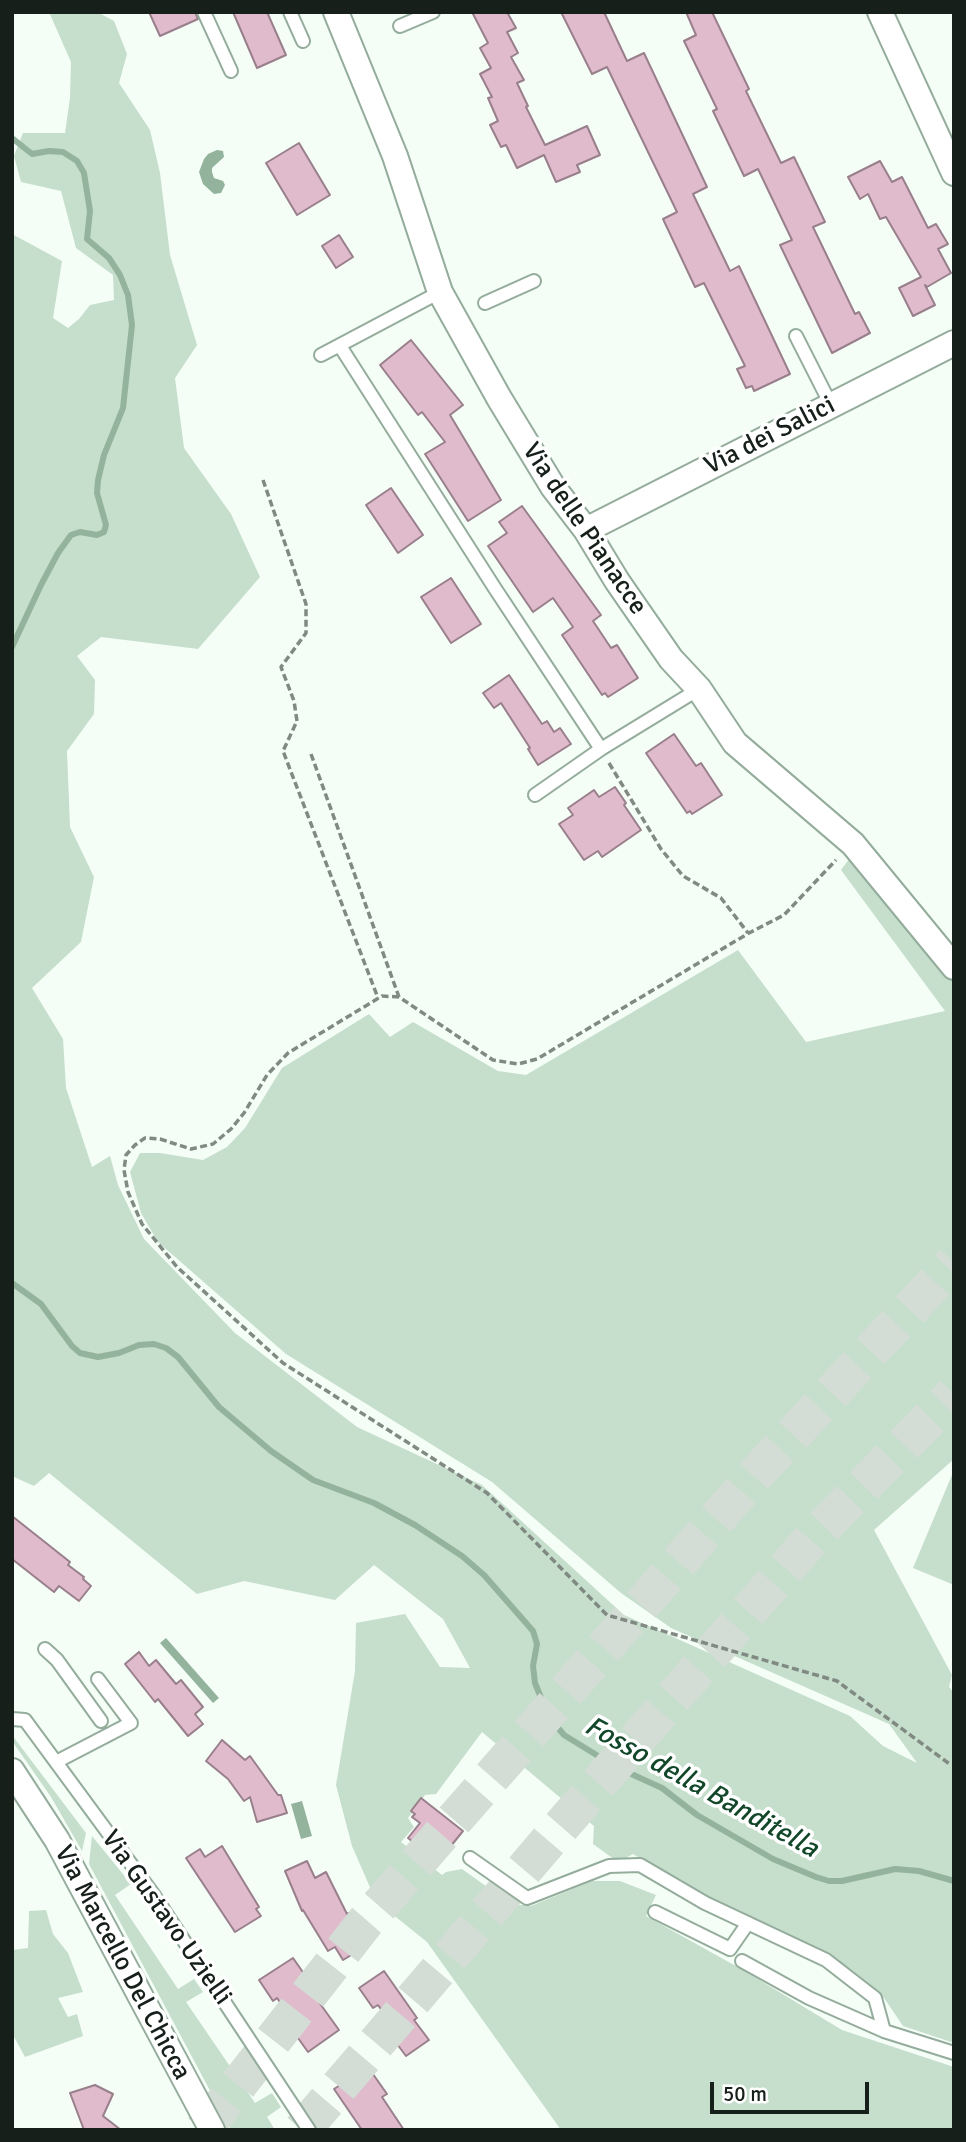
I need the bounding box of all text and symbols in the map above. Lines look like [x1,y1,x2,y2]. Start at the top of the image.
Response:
street label: Via dei Salici [700,390,840,482]
street label: Via delle Pianacce [515,437,653,621]
water label: Fosso della Banditella [578,1710,824,1866]
street label: Via Gustavo Uzielli [94,1825,238,2011]
street label: Via Marcello Del Chicca [47,1841,197,2085]
scale bar [714,2068,873,2112]
text: 50 m [723,2081,767,2107]

